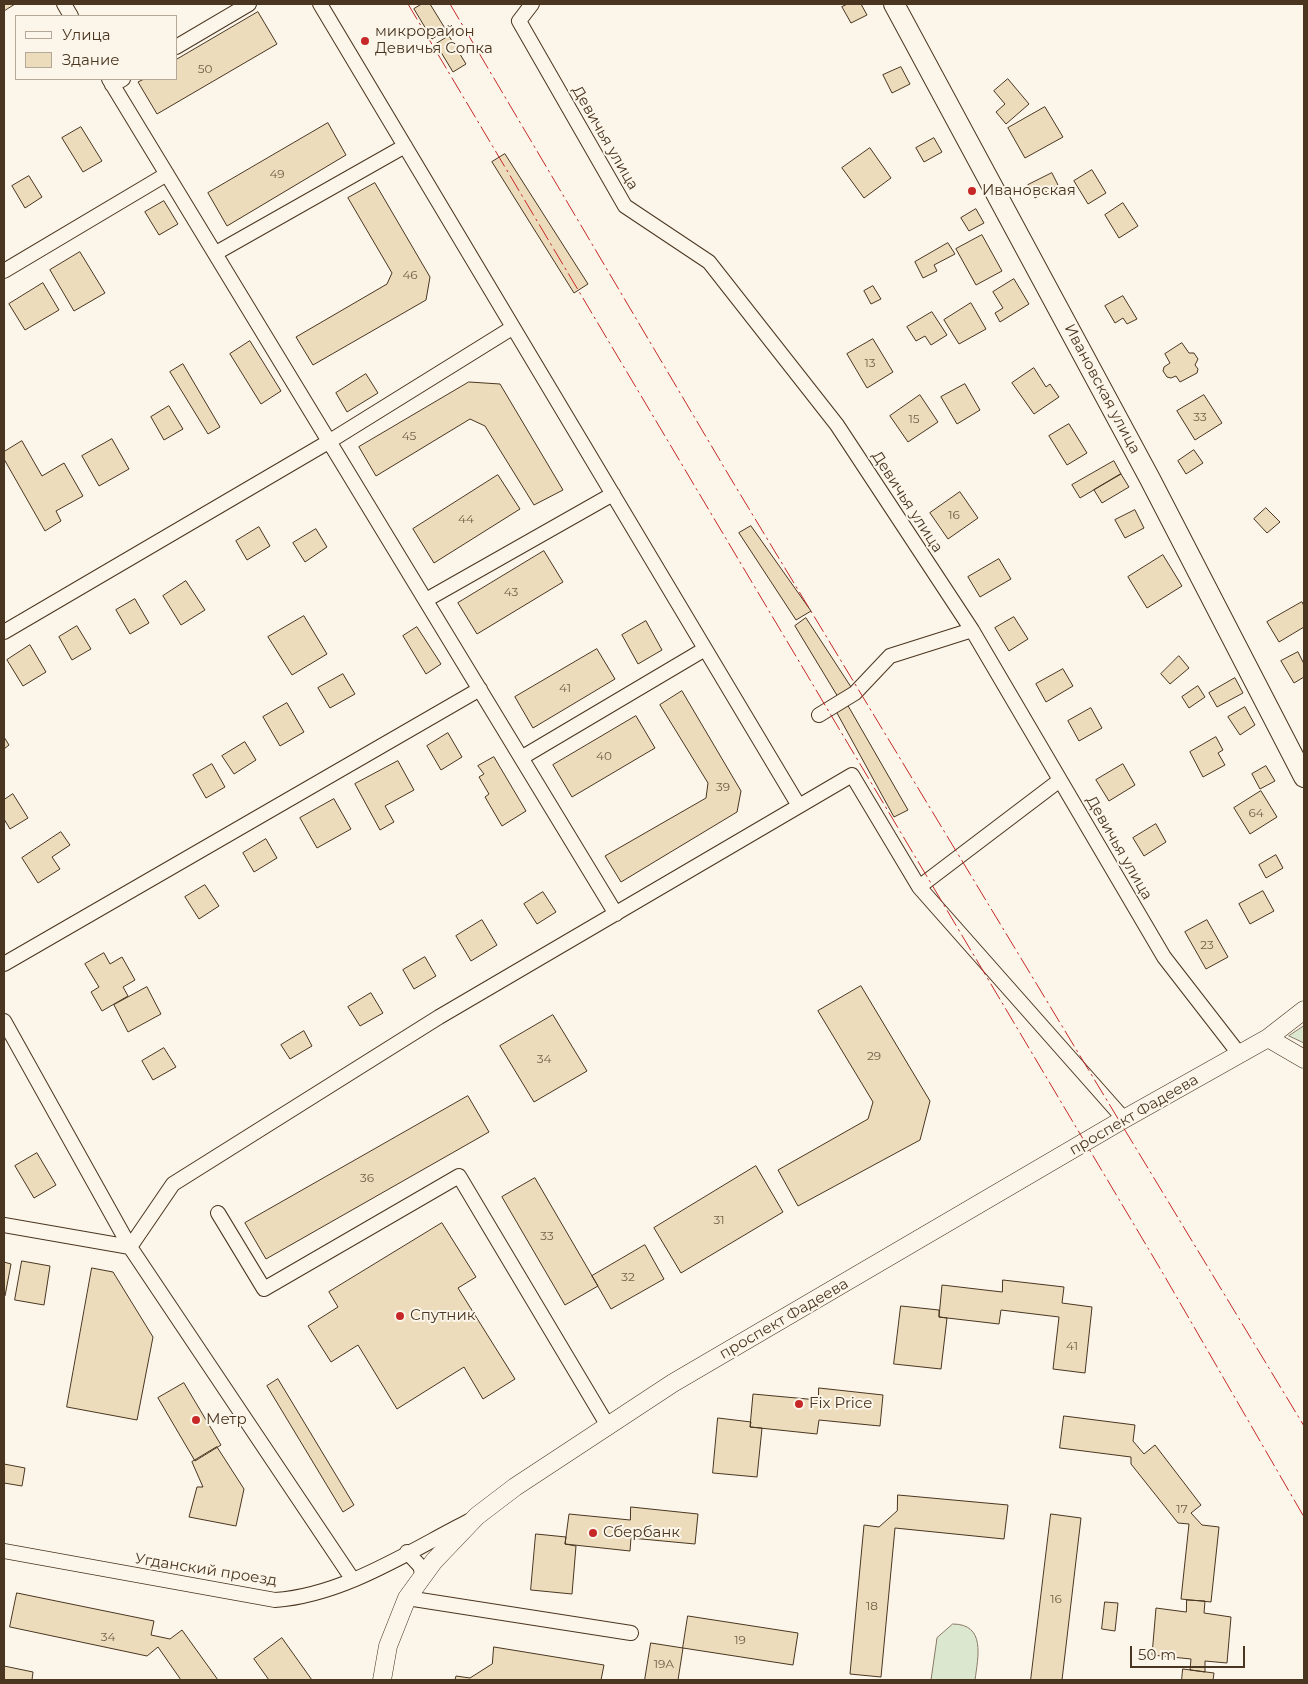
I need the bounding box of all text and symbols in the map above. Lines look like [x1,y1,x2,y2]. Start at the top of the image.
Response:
legend [15,15,178,80]
place label: микрорайон Девичья Сопка [375,23,493,58]
text: Улица [62,25,110,44]
marker: микрорайон Девичья Сопка [359,35,371,47]
text: Здание [62,50,120,69]
house number: 50 [198,62,212,76]
street label: Девичья улица [568,83,642,193]
house number: 49 [269,167,285,181]
place label: Ивановская [982,182,1076,200]
marker: Ивановская [966,185,978,197]
house number: 46 [402,268,418,282]
street label: Ивановская улица [1060,321,1144,457]
house number: 13 [864,356,876,370]
house number: 33 [1193,410,1207,424]
house number: 15 [908,412,920,426]
house number: 45 [402,429,416,443]
street label: Девичья улица [868,448,946,556]
house number: 16 [948,508,960,522]
house number: 44 [458,512,474,526]
house number: 43 [504,585,518,599]
house number: 41 [559,681,571,695]
house number: 40 [596,749,612,763]
house number: 39 [716,780,730,794]
street label: Девичья улица [1082,793,1156,903]
house number: 64 [1248,806,1264,820]
house number: 23 [1200,938,1214,952]
house number: 29 [867,1049,881,1063]
house number: 34 [537,1052,551,1066]
street label: проспект Фадеева [1066,1071,1202,1159]
house number: 36 [360,1171,374,1185]
house number: 31 [713,1213,725,1227]
house number: 33 [540,1229,554,1243]
house number: 32 [621,1270,635,1284]
street label: проспект Фадеева [716,1275,852,1363]
place label: Спутник [410,1307,475,1325]
marker: Спутник [394,1310,406,1322]
house number: 41 [1066,1339,1078,1353]
place label: Fix Price [809,1395,872,1413]
marker: Fix Price [793,1398,805,1410]
place label: Метр [206,1411,247,1429]
marker: Метр [190,1414,202,1426]
house number: 17 [1176,1502,1188,1516]
place label: Сбербанк [603,1524,680,1542]
marker: Сбербанк [587,1527,599,1539]
street label: Угданский проезд [134,1550,278,1590]
house number: 16 [1050,1592,1062,1606]
house number: 18 [866,1599,878,1613]
house number: 34 [101,1630,115,1644]
house number: 19 [734,1633,746,1647]
scale bar [1133,1636,1248,1668]
text: 50 m [1138,1645,1176,1664]
house number: 19А [654,1657,674,1671]

